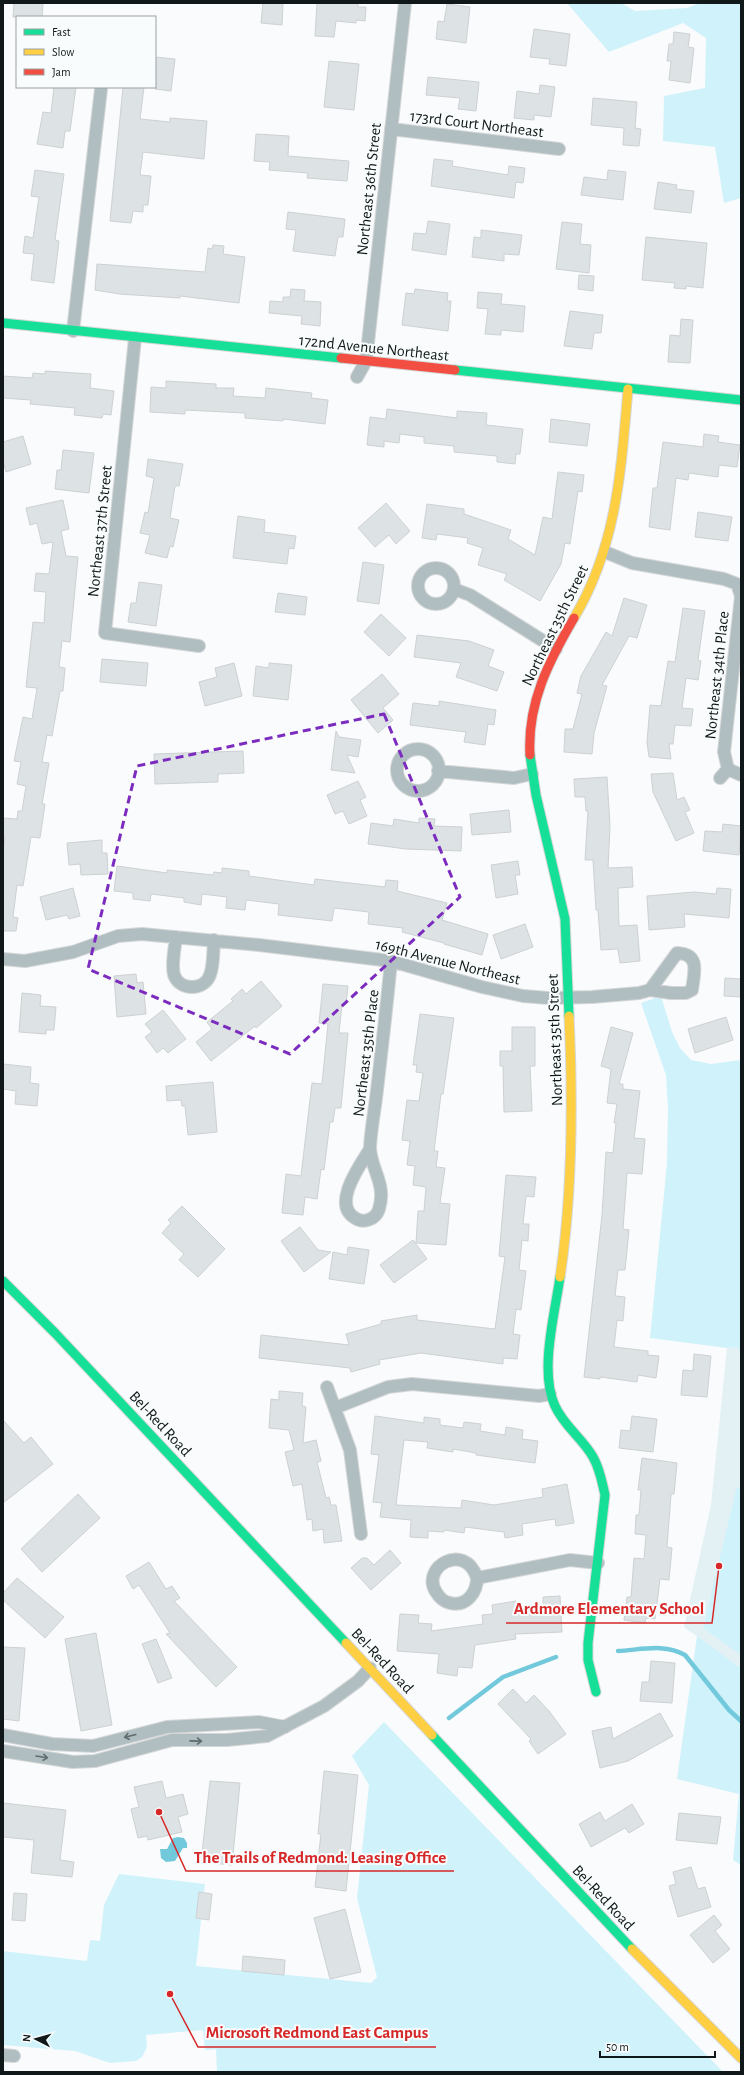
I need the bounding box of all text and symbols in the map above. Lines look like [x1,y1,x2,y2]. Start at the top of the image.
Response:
legend [16,16,156,88]
text: Fast [52,26,71,38]
text: Slow [52,46,74,58]
text: Jam [52,66,71,78]
street label: 173rd Court Northeast [409,108,545,140]
street label: Northeast 36th Street [354,122,384,256]
street label: 172nd Avenue Northeast [298,332,450,364]
street label: Northeast 37th Street [85,464,115,598]
street label: Northeast 35th Street [519,562,591,688]
street label: Northeast 34th Place [702,610,732,740]
street label: 169th Avenue Northeast [374,936,522,988]
street label: Northeast 35th Street [545,974,565,1106]
street label: Northeast 35th Place [350,989,382,1118]
street label: Bel-Red Road [126,1388,194,1459]
callout: Ardmore Elementary School [506,1594,712,1623]
text: Ardmore Elementary School [514,1600,704,1618]
street label: Bel-Red Road [348,1625,416,1696]
one-way arrow [124,1733,137,1741]
one-way arrow [190,1737,203,1745]
one-way arrow [35,1753,48,1761]
callout: The Trails of Redmond: Leasing Office [186,1842,454,1871]
text: The Trails of Redmond: Leasing Office [194,1849,446,1866]
street label: Bel-Red Road [569,1862,637,1933]
callout: Microsoft Redmond East Campus [198,2018,436,2047]
north arrow [16,2019,56,2059]
text: Microsoft Redmond East Campus [206,2024,429,2041]
scale bar [600,2033,715,2059]
text: N [21,2034,32,2042]
text: 50 m [606,2041,629,2053]

